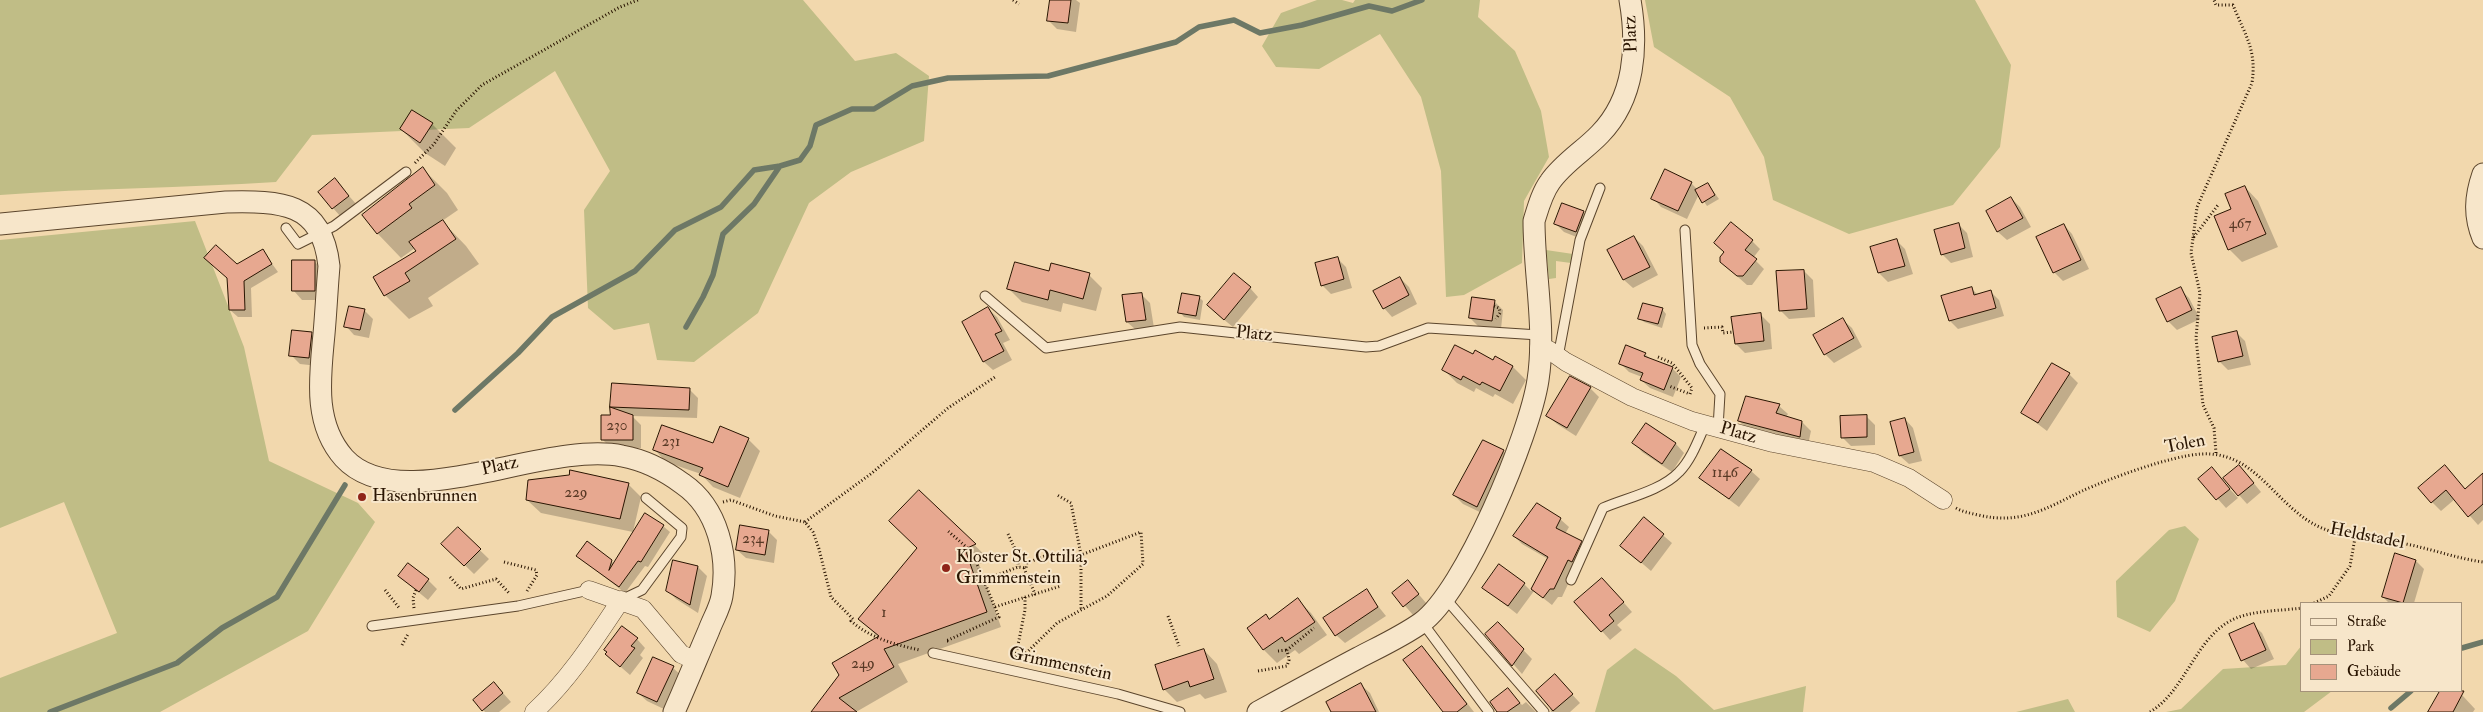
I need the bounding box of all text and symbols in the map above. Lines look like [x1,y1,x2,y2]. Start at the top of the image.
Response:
street label: Platz [1621,15,1643,53]
house number: 467 [2229,216,2251,234]
street label: Platz [1234,322,1274,348]
house number: 230 [606,418,628,436]
street label: Platz [1717,419,1759,449]
street label: Tolen [2163,430,2207,460]
house number: 231 [662,434,680,452]
street label: Platz [480,453,520,481]
house number: 1146 [1712,465,1738,483]
house number: 229 [565,485,587,503]
place label: Hasenbrunnen [372,486,477,508]
marker: Hasenbrunnen [356,491,368,503]
street label: Heldstadel [2328,519,2406,555]
house number: 234 [742,531,764,549]
place label: Kloster St. Ottilia, Grimmenstein [956,547,1087,590]
marker: Kloster St. Ottilia, Grimmenstein [940,562,952,574]
legend [2300,602,2463,692]
house number: 1 [881,605,887,623]
text: Straße [2347,612,2386,631]
text: Park [2347,637,2374,656]
street label: Grimmenstein [1006,644,1114,686]
house number: 249 [851,656,875,674]
text: Gebäude [2347,662,2401,681]

